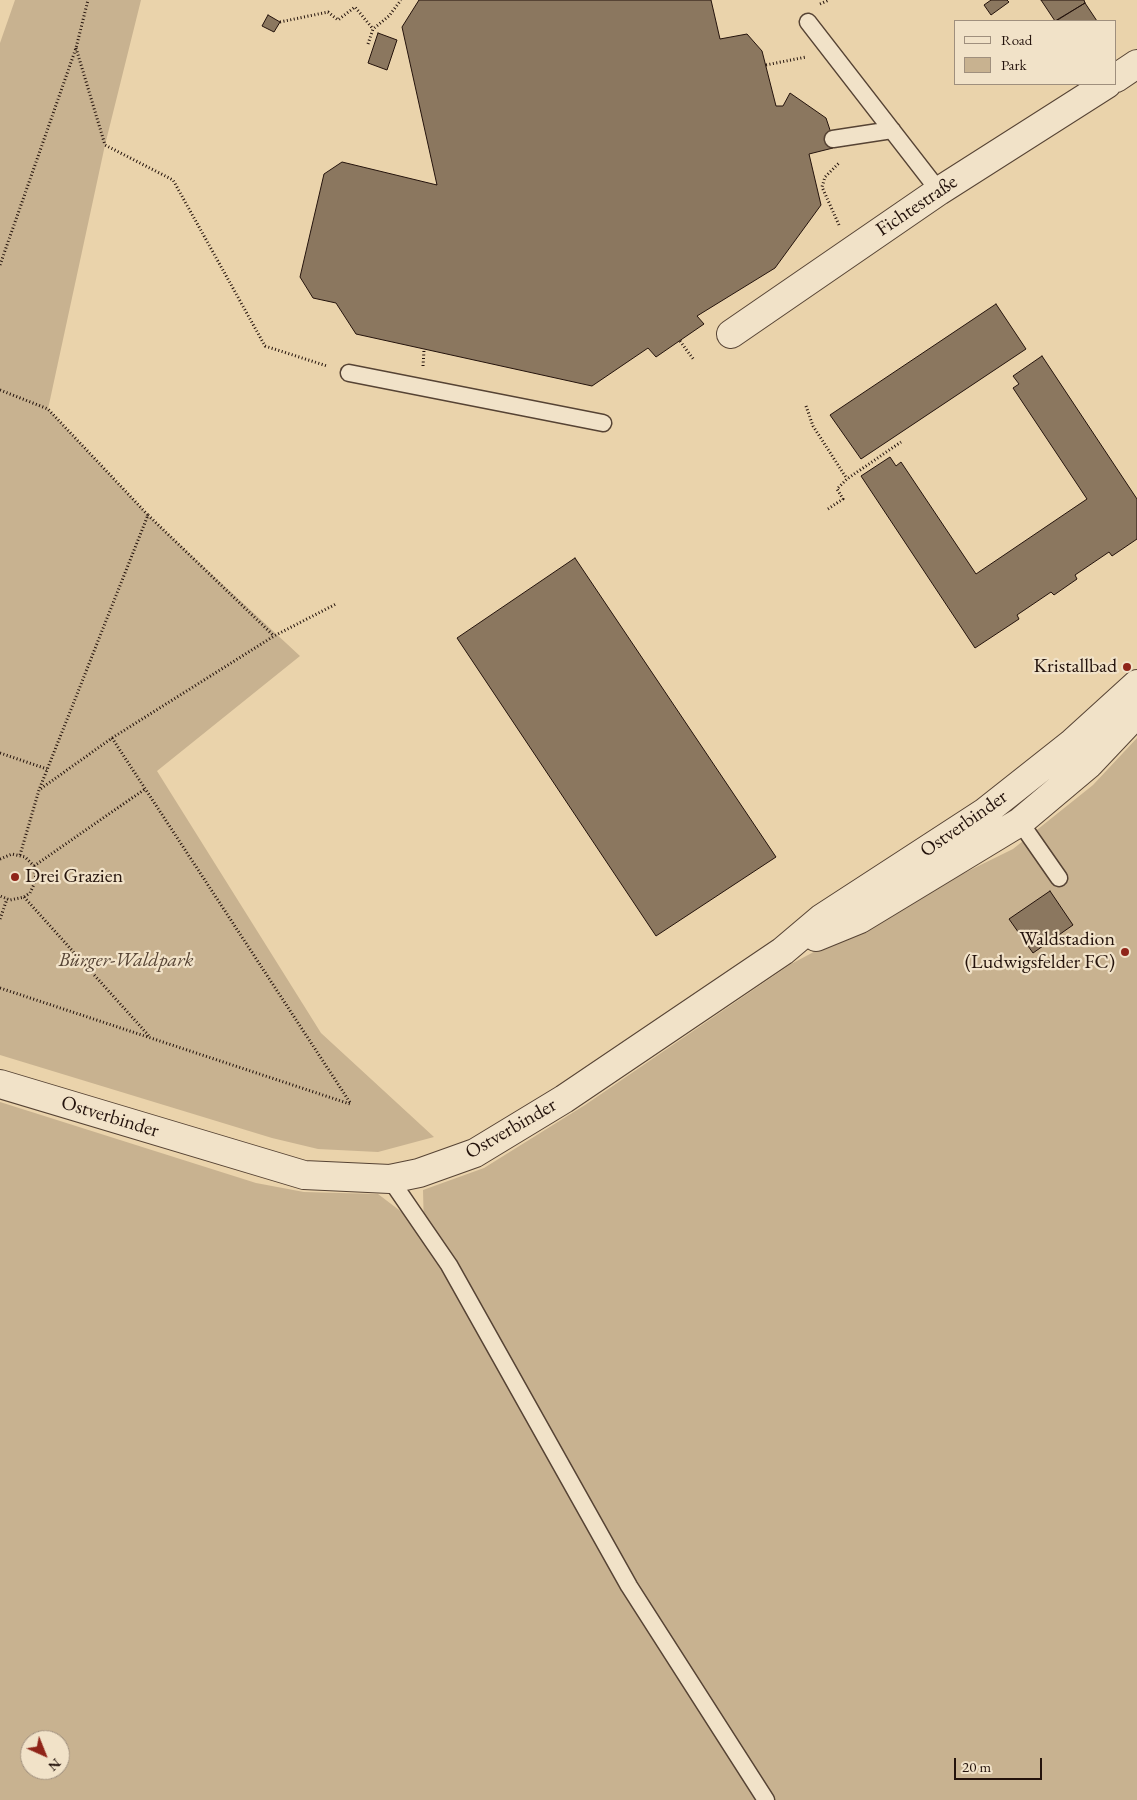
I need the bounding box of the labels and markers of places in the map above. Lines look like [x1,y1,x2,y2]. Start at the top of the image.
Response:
place label: Kristallbad [1033,655,1117,679]
marker: Kristallbad [1121,661,1133,673]
place label: Drei Grazien [25,865,123,889]
marker: Drei Grazien [9,871,21,883]
place label: Waldstadion (Ludwigsfelder FC) [965,928,1115,975]
marker: Waldstadion (Ludwigsfelder FC) [1119,946,1131,958]

